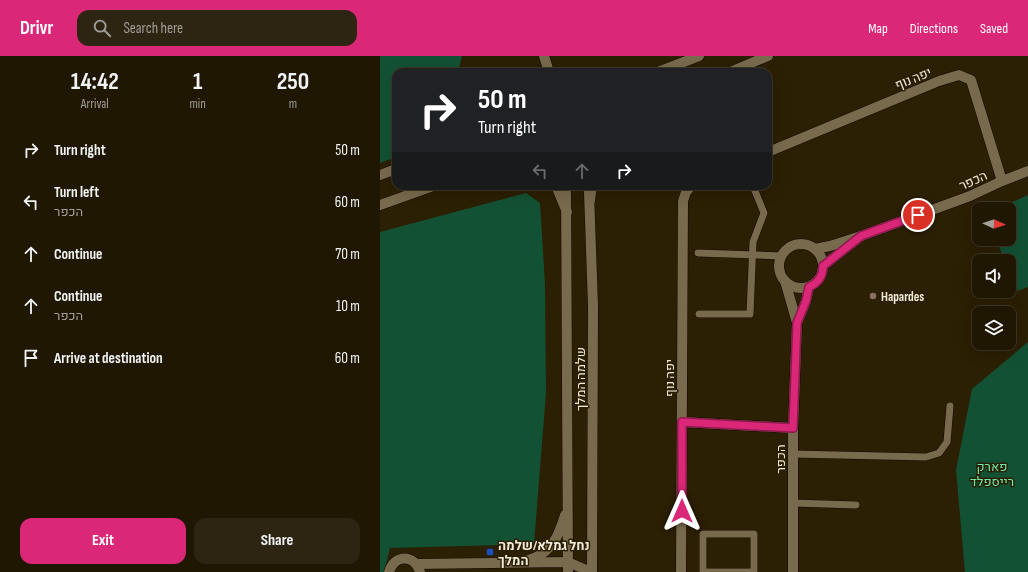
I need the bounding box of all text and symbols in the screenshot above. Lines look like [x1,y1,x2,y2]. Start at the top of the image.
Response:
search box [77,10,357,46]
text: Drivr [20,17,53,40]
icon: search [91,17,113,39]
text: Search here [123,19,183,38]
text: Map [868,20,888,37]
text: Directions [910,20,958,37]
text: Saved [980,20,1008,37]
street label: יפה נוף [893,64,934,93]
text: 14:42 [71,67,119,96]
text: 1 [193,67,202,96]
text: 250 [277,67,309,96]
text: 50 m [478,83,527,116]
icon: right [412,84,464,136]
text: Arrival [81,96,109,112]
text: min [190,96,206,112]
text: m [289,96,297,112]
text: Turn right [478,117,536,138]
icon: right [20,139,42,161]
text: Turn right [54,141,106,160]
text: 50 m [335,141,360,160]
icon: left [529,160,551,182]
icon: ahead [571,160,593,182]
icon: right [613,160,635,182]
street label: הכפר [957,168,990,194]
text: Turn left [54,183,99,202]
icon: left [20,191,42,213]
text: 60 m [335,193,360,212]
pin [901,198,935,232]
north arrow [972,202,1016,246]
map controls [972,202,1016,350]
text: הכפר [54,204,83,220]
icon: arrive [907,204,929,226]
icon: ahead [20,243,42,265]
text: Continue [54,245,103,264]
text: 70 m [335,245,360,264]
button: sound [972,254,1016,298]
text: Continue [54,287,103,306]
place label: Hapardes [881,289,924,305]
marker: Hapardes [868,291,878,301]
icon: ahead [20,295,42,317]
text: 10 m [336,297,360,316]
button: layers [972,306,1016,350]
text: הכפר [54,308,83,324]
icon: arrive [20,347,42,369]
street label: שלמה המלך [573,347,589,411]
text: Arrive at destination [54,349,163,368]
text: 60 m [335,349,360,368]
street label: יפה נוף [662,359,678,397]
street label: הכפר [773,444,789,474]
park label: פארק רייספלד [970,459,1014,490]
position arrow [661,490,703,532]
button: Exit [20,518,186,564]
button: Share [194,518,360,564]
place label: נחל גמלא/שלמה המלך [498,538,590,569]
marker: נחל גמלא/שלמה המלך [485,547,495,557]

